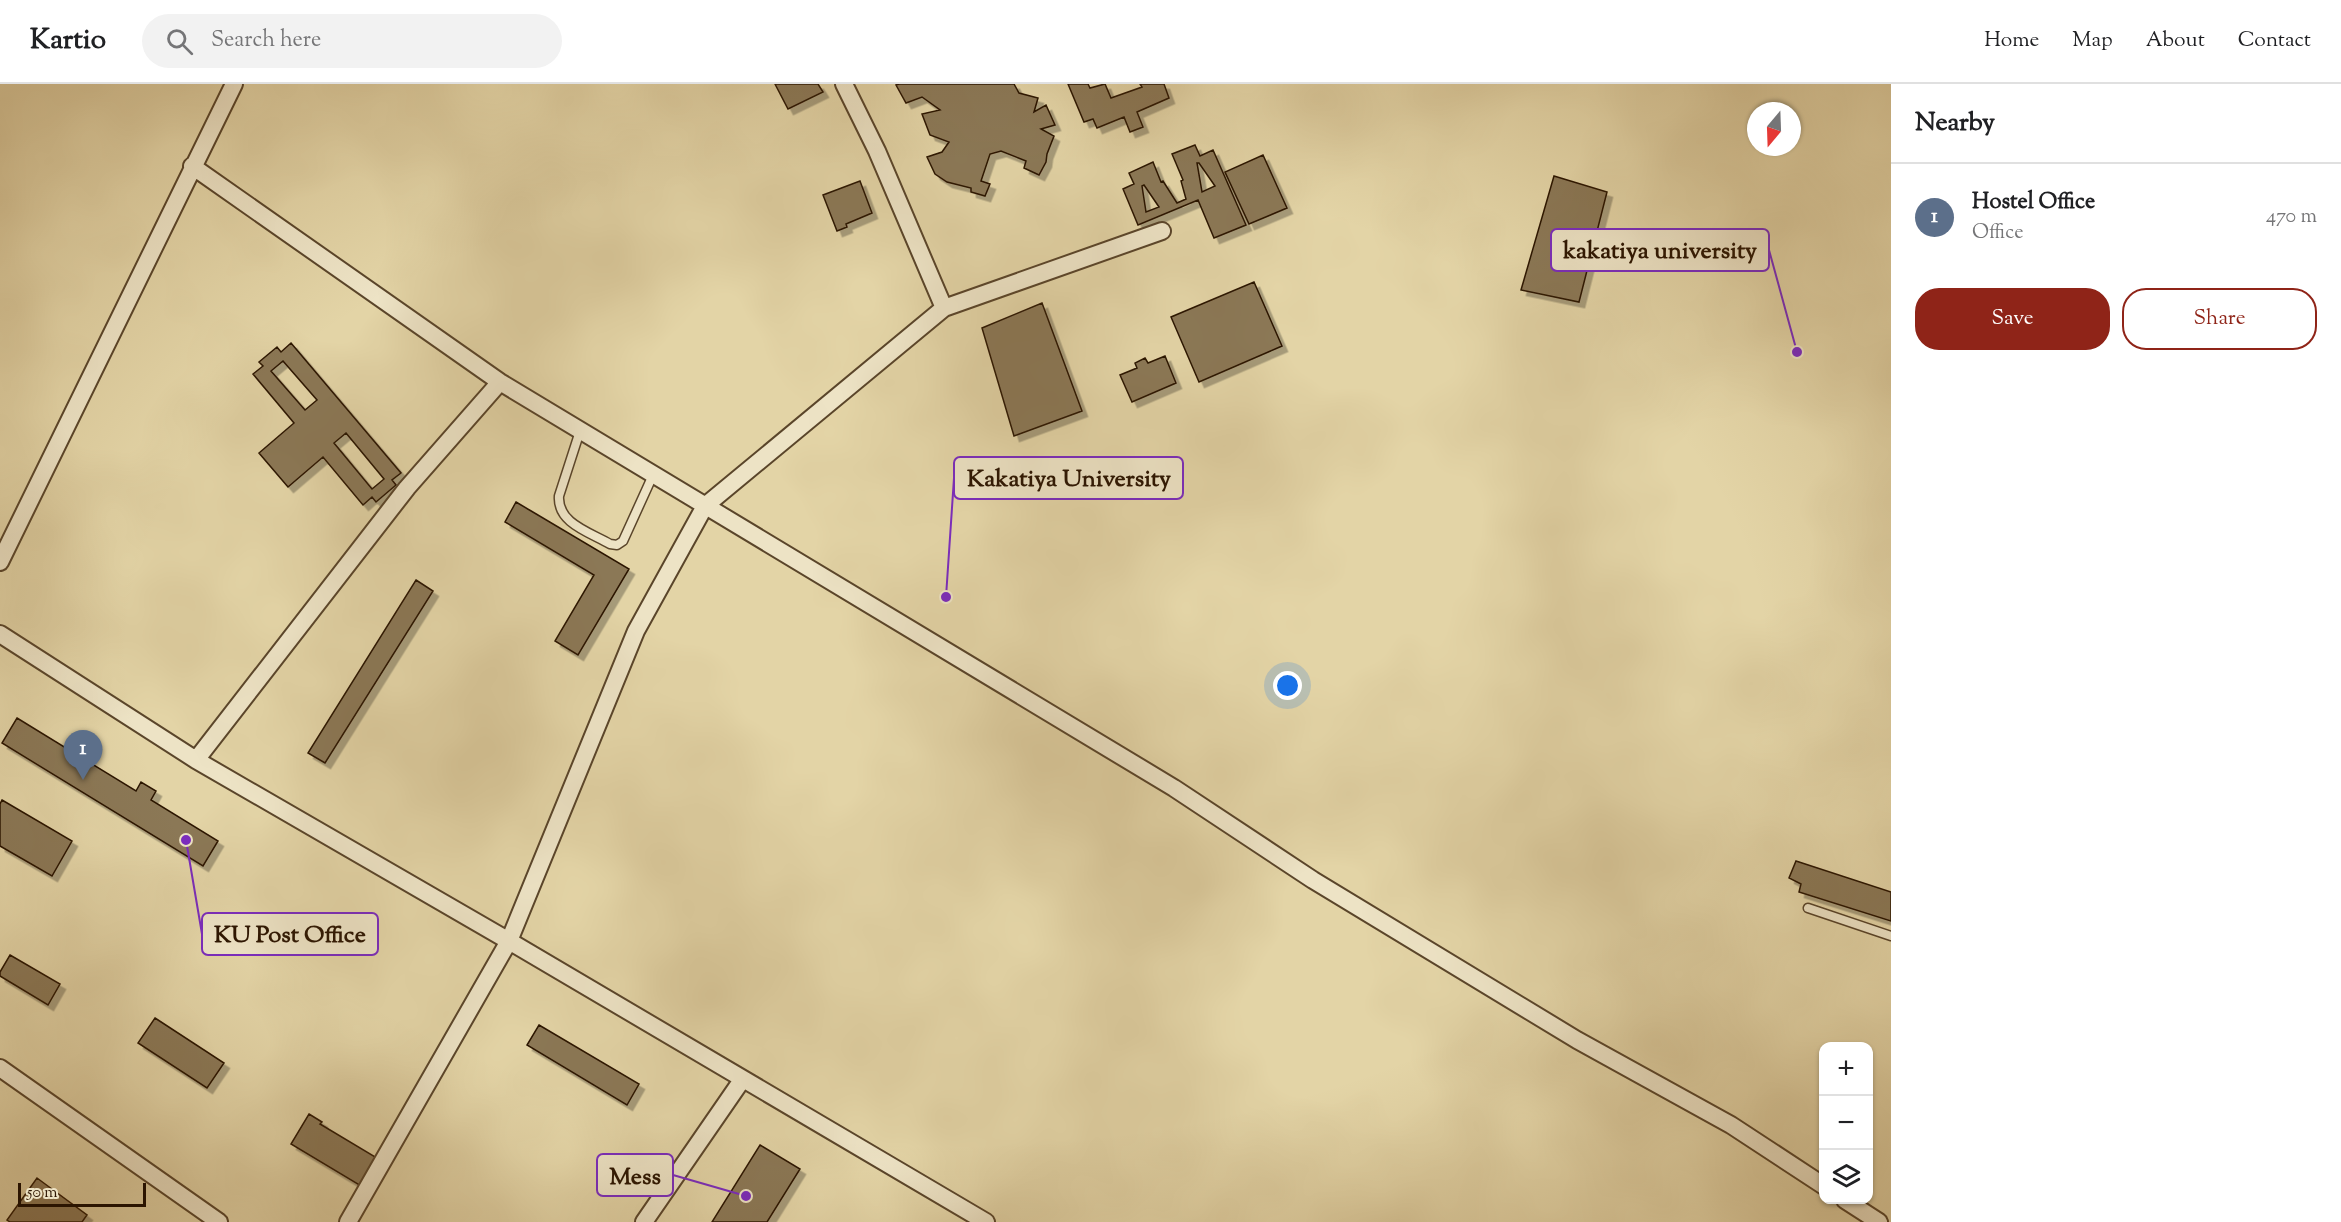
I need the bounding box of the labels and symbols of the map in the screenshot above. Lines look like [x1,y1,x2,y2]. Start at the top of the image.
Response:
north arrow [1747,102,1801,156]
callout: kakatiya university [1551,229,1769,271]
text: kakatiya university [1562,235,1757,269]
callout: Kakatiya University [954,457,1183,499]
text: Kakatiya University [967,463,1171,497]
your location [1273,671,1302,700]
pin: 1 [64,730,103,780]
callout: KU Post Office [202,913,378,955]
text: KU Post Office [214,919,366,953]
callout: Mess [597,1154,673,1196]
text: Mess [609,1161,661,1195]
scale bar [18,1180,146,1208]

